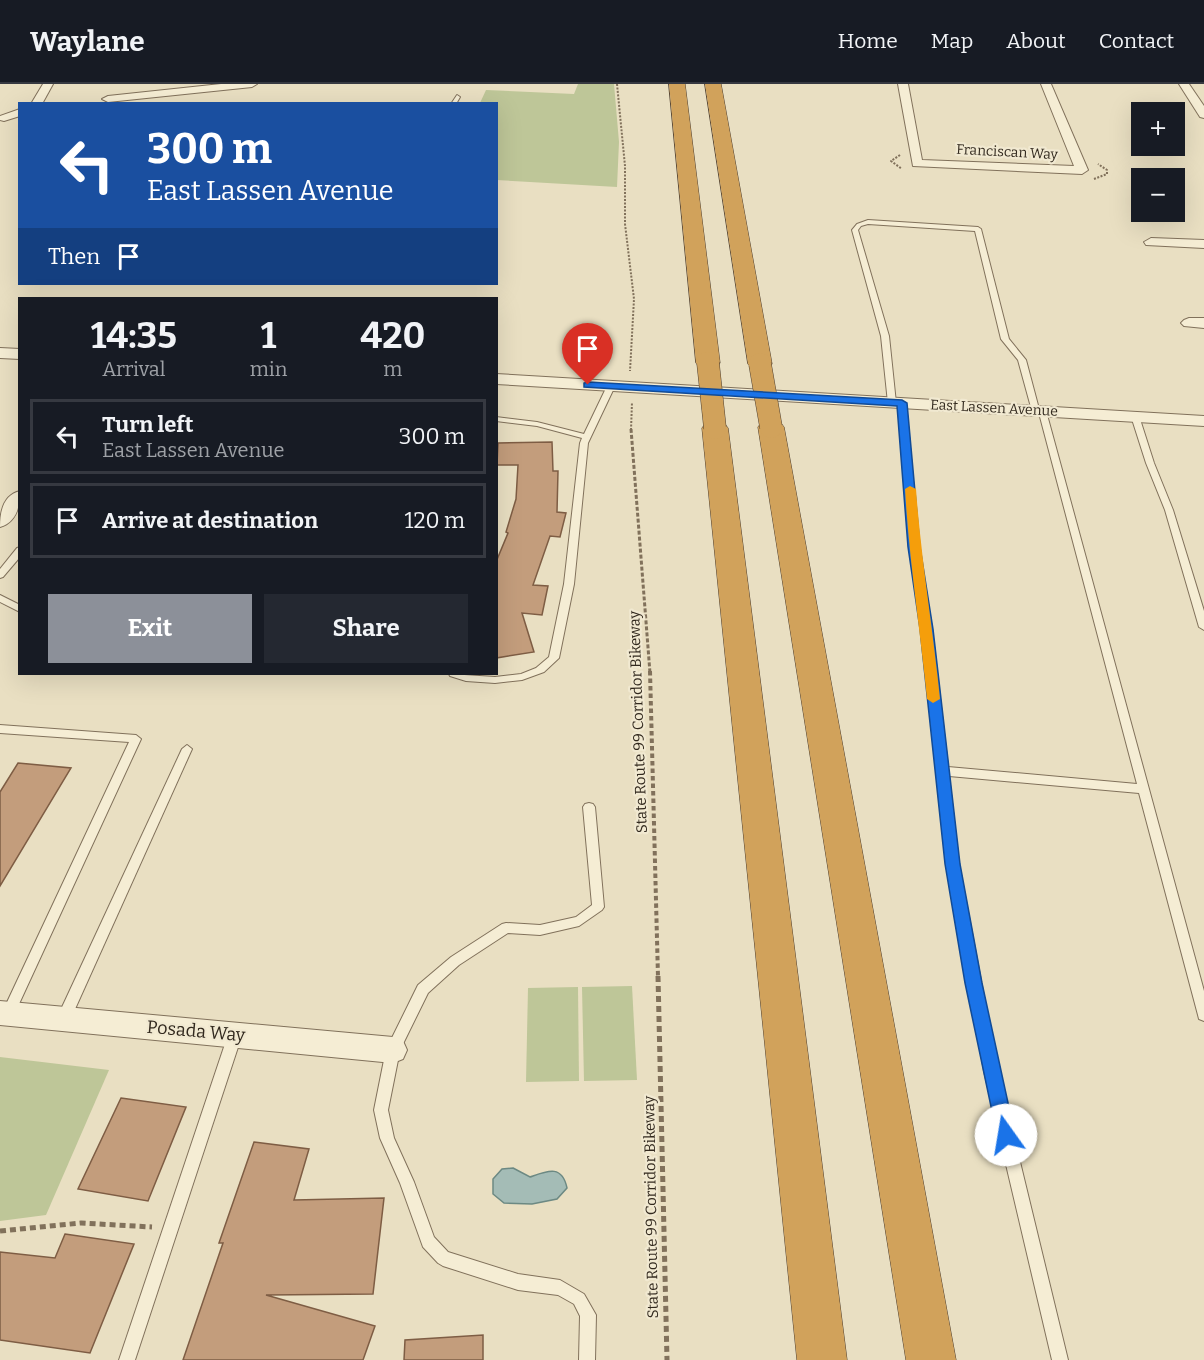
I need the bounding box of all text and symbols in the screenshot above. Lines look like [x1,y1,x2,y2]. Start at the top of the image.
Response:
text: Waylane [30,25,145,58]
text: Home [838,28,898,54]
text: Map [931,28,973,54]
text: About [1006,28,1066,54]
text: Contact [1099,28,1174,54]
map controls [1131,102,1185,222]
button: + [1131,102,1185,156]
text: 300 m [147,124,272,174]
icon: left [48,126,126,204]
street label: Franciscan Way [956,141,1059,163]
button: − [1131,168,1185,222]
text: East Lassen Avenue [147,175,393,207]
icon: arrive [112,240,145,273]
text: Then [48,243,100,270]
text: 14:35 [91,314,177,358]
text: 1 [261,314,276,358]
text: 420 [360,314,425,358]
pin [562,323,613,385]
icon: arrive [571,332,604,365]
text: Arrival [102,357,166,381]
text: min [250,357,287,381]
text: m [383,357,402,381]
street label: East Lassen Avenue [930,396,1058,420]
text: Turn left [102,411,194,438]
icon: left [51,420,84,453]
text: 300 m [399,423,465,450]
text: East Lassen Avenue [102,438,285,462]
icon: arrive [51,504,84,537]
text: Arrive at destination [102,507,318,534]
text: 120 m [405,507,465,534]
button: Exit [48,594,252,663]
button: Share [264,594,468,663]
street label: State Route 99 Corridor Bikeway [625,610,651,834]
street label: Posada Way [146,1016,247,1046]
street label: State Route 99 Corridor Bikeway [640,1095,662,1318]
position arrow [974,1103,1038,1167]

